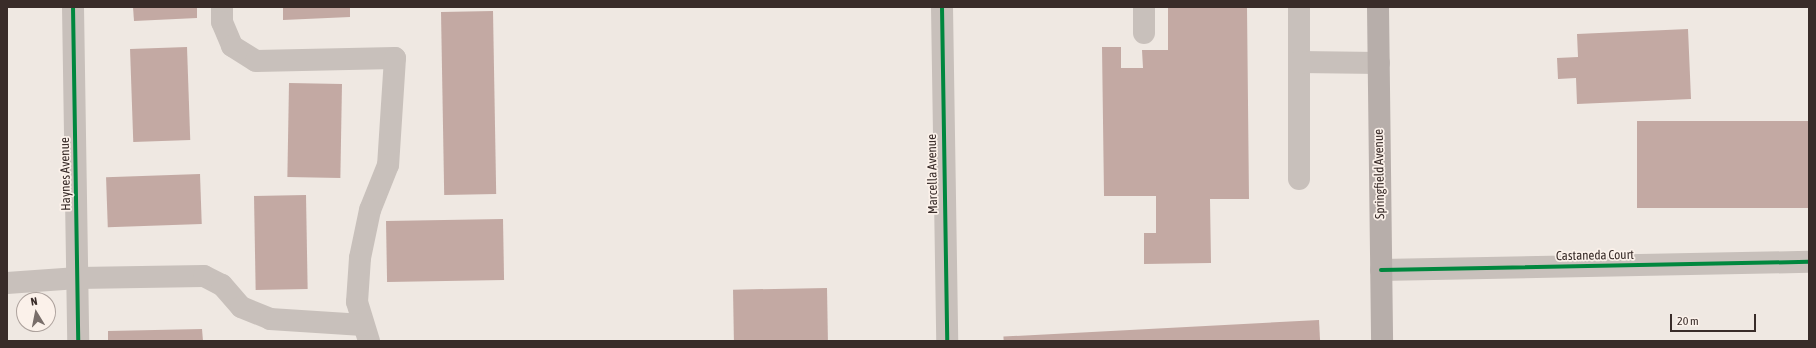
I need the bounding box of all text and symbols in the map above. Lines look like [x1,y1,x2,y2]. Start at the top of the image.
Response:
street label: Springfield Avenue [1371,129,1389,219]
street label: Marcella Avenue [925,134,941,214]
street label: Haynes Avenue [58,137,74,211]
street label: Castaneda Court [1556,248,1634,264]
north arrow [16,292,56,332]
text: N [30,295,38,308]
scale bar [1672,306,1758,332]
text: 20 m [1677,314,1699,328]

